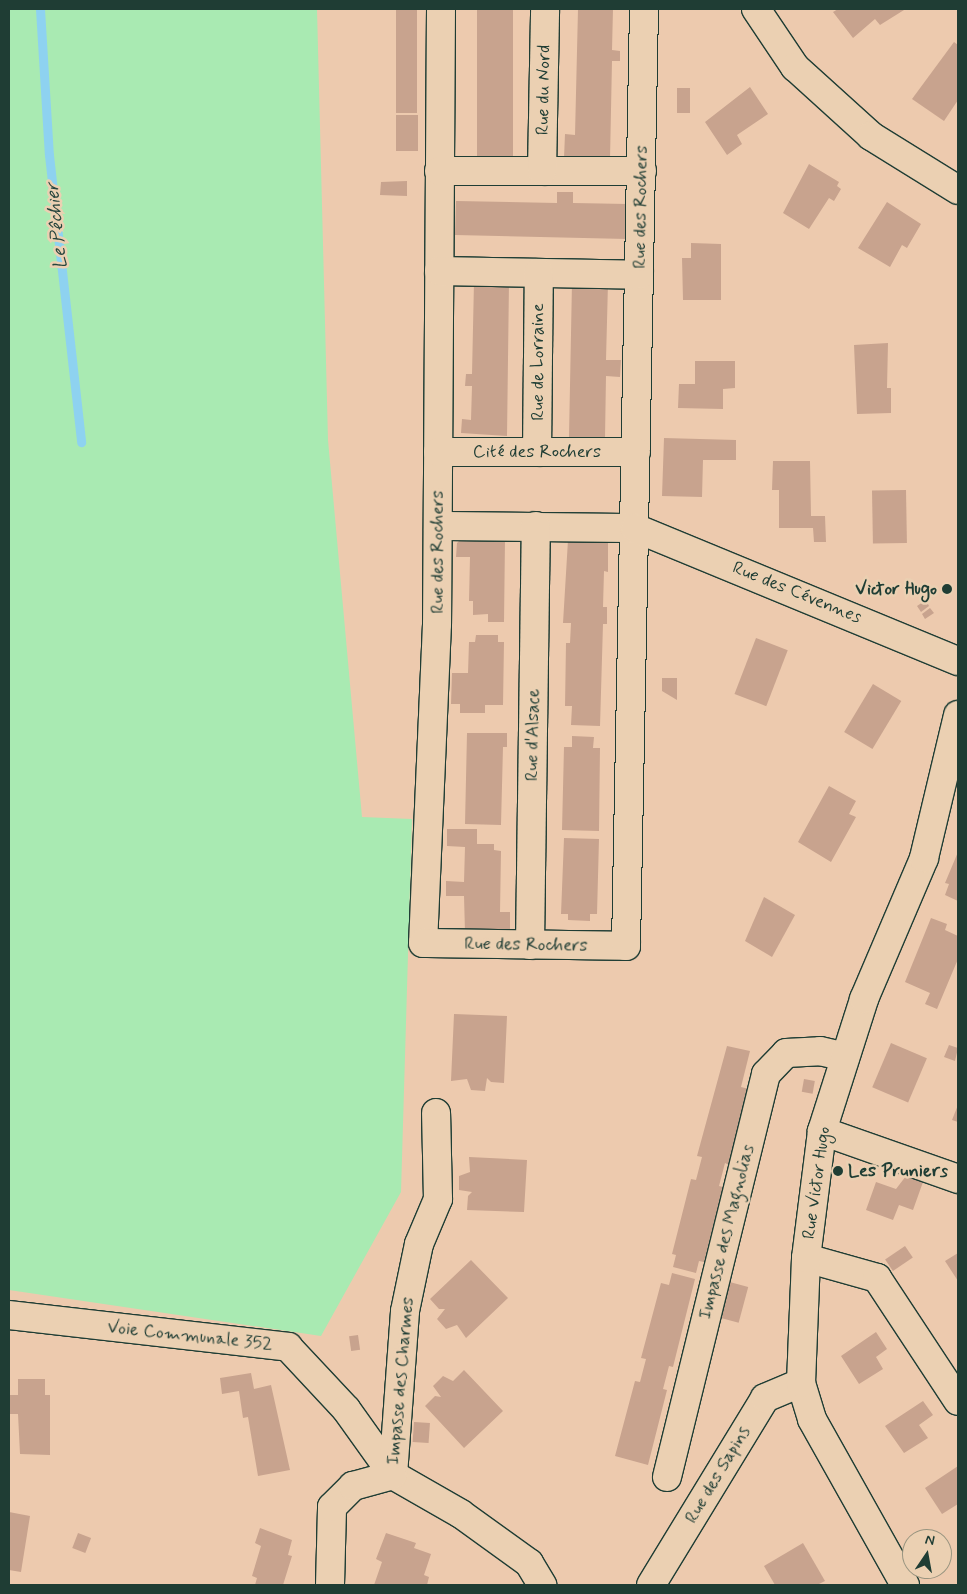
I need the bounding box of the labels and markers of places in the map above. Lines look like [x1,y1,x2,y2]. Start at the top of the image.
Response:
place label: Victor Hugo [852,578,937,600]
marker: Victor Hugo [941,583,953,595]
place label: Les Pruniers [848,1160,950,1182]
marker: Les Pruniers [832,1165,844,1177]

